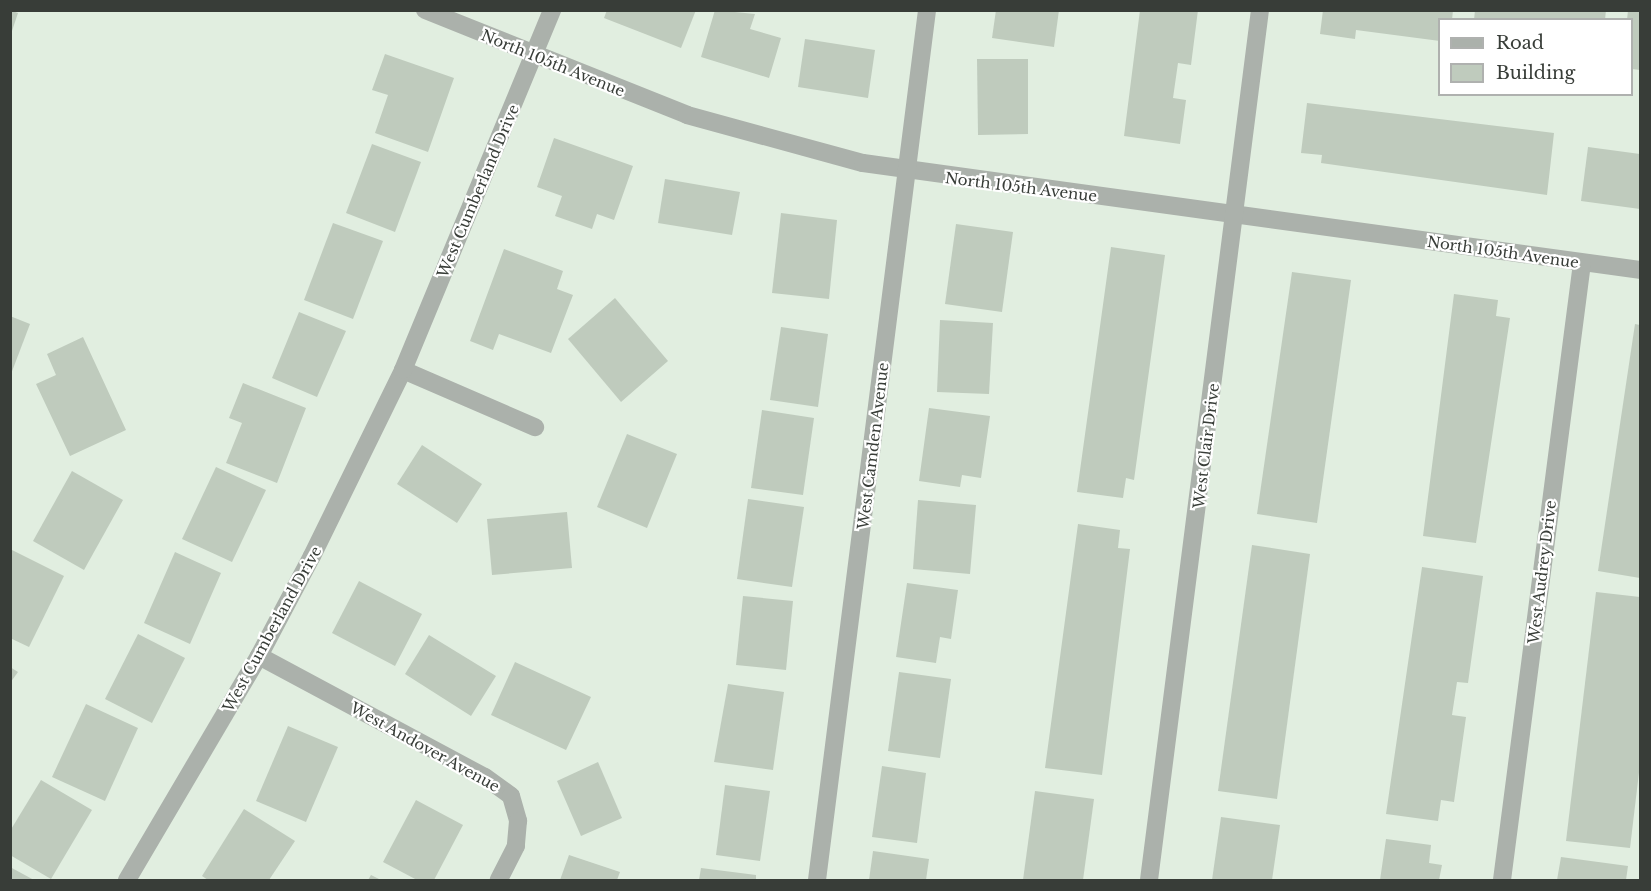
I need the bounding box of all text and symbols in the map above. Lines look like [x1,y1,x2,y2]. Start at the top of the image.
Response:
legend [1438,18,1633,96]
street label: North 105th Avenue [478,26,628,100]
text: Road [1496,32,1544,54]
text: Building [1496,62,1575,84]
street label: West Cumberland Drive [433,102,523,280]
street label: North 105th Avenue [944,169,1098,205]
street label: North 105th Avenue [1426,232,1580,272]
street label: West Camden Avenue [854,361,892,531]
street label: West Clair Drive [1189,382,1223,510]
street label: West Audrey Drive [1524,499,1560,645]
street label: West Cumberland Drive [219,543,325,715]
street label: West Andover Avenue [347,698,503,796]

